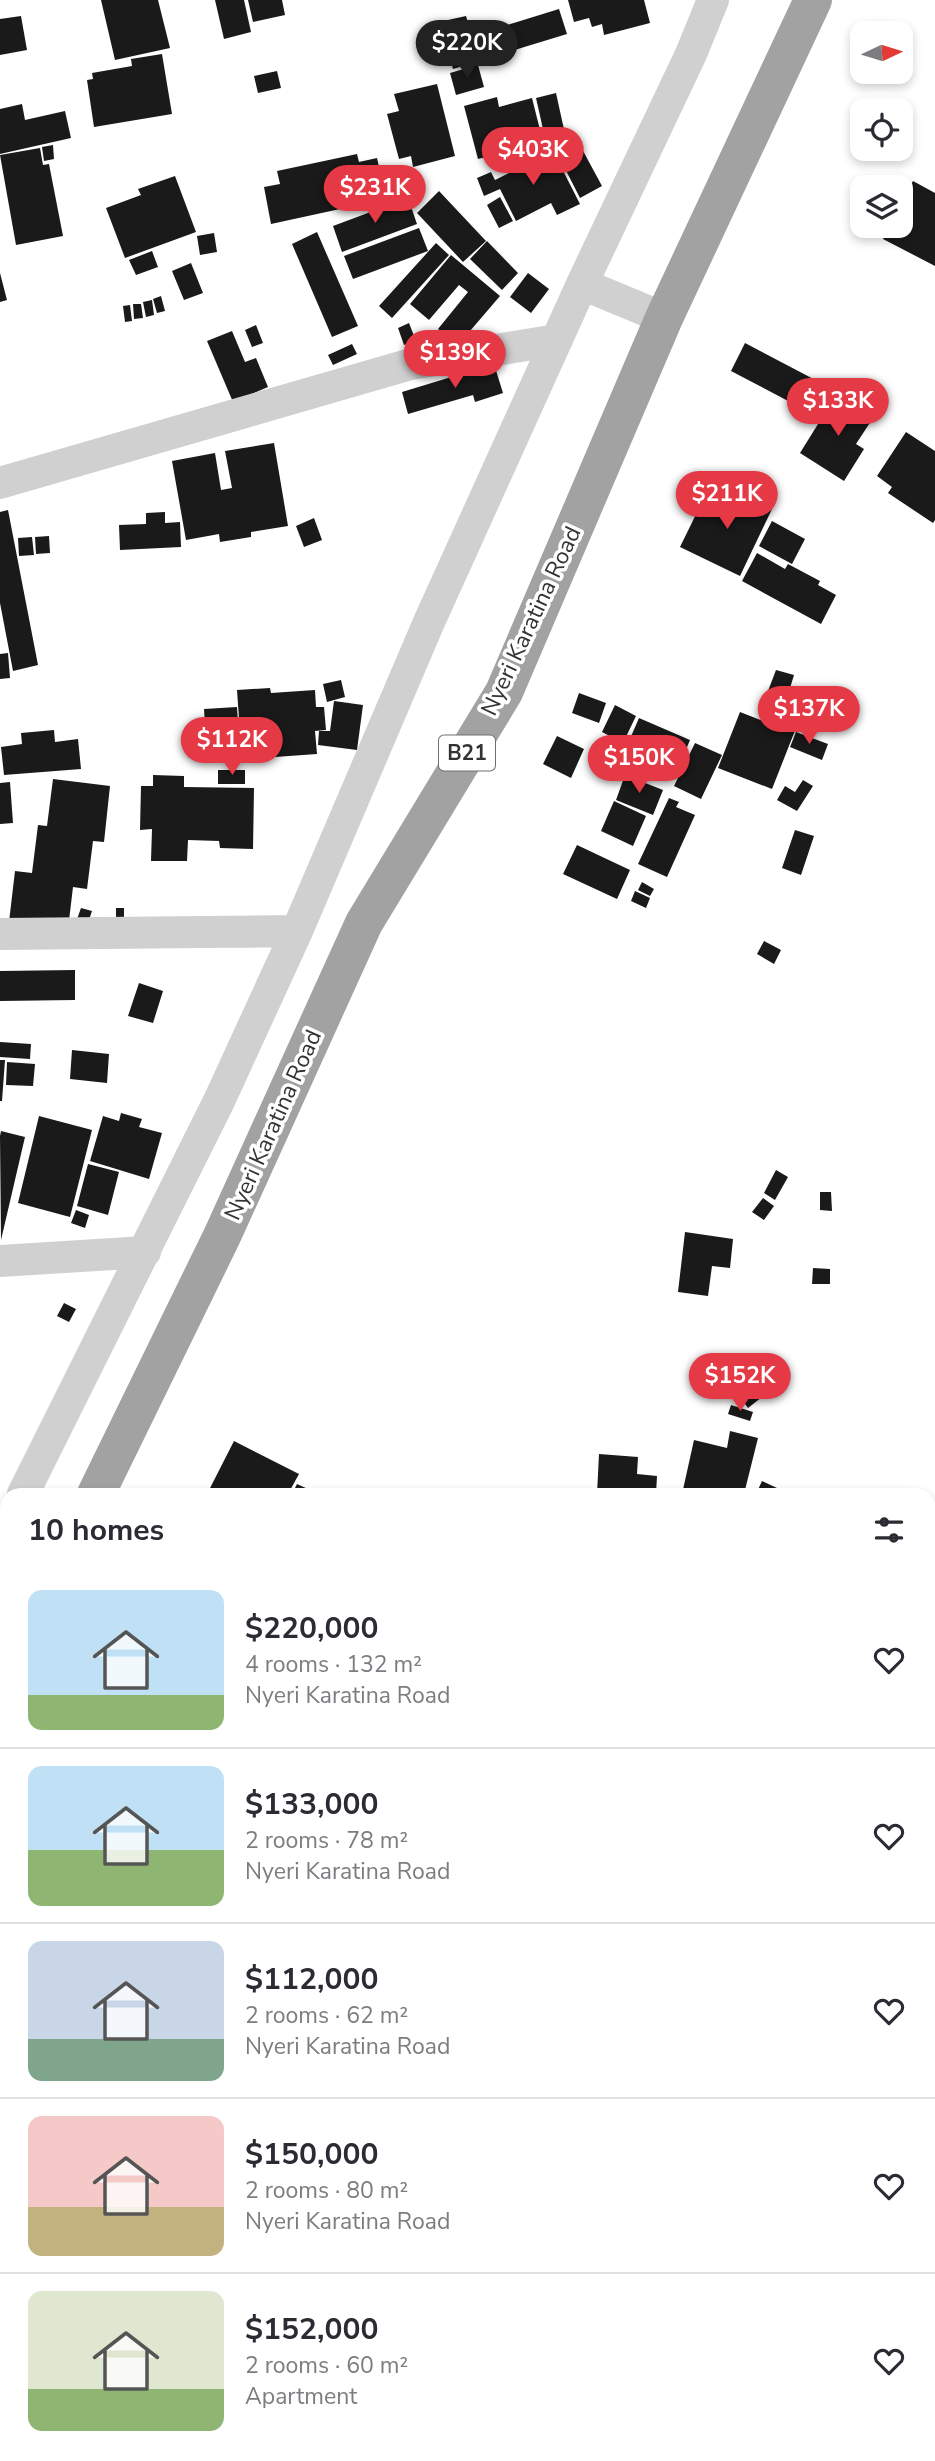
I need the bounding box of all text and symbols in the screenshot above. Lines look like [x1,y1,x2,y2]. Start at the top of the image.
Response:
pin: $220K [418,20,516,80]
north arrow [850,21,914,84]
map controls [850,21,913,238]
text: $220K [432,27,502,58]
button: locate [850,98,913,161]
pin: $403K [484,128,582,187]
text: $403K [498,134,568,165]
pin: $231K [326,166,424,225]
text: $231K [340,172,410,203]
button: layers [850,175,913,238]
pin: $139K [406,330,504,390]
text: $139K [420,337,490,368]
pin: $133K [789,378,887,438]
text: $133K [803,385,873,416]
pin: $211K [678,472,776,531]
text: $211K [692,478,762,509]
street label: Nyeri Karatina Road [474,521,588,721]
pin: $137K [760,686,858,746]
text: $137K [774,693,844,724]
pin: $112K [183,718,281,777]
text: $112K [197,724,267,755]
road number: B21 [439,736,495,770]
pin: $150K [590,736,688,795]
text: $150K [604,742,674,773]
street label: Nyeri Karatina Road [217,1025,329,1225]
pin: $152K [691,1354,789,1413]
text: $152K [705,1360,775,1391]
text: 10 homes [28,1510,164,1551]
icon: filters [870,1511,908,1549]
text: $220,000 [245,1608,378,1649]
icon: home [84,1618,168,1702]
icon: heart [870,1641,908,1679]
text: 4 rooms · 132 m² [245,1649,422,1680]
text: Nyeri Karatina Road [245,1680,450,1711]
text: $133,000 [245,1784,378,1825]
icon: home [84,1794,168,1878]
icon: heart [870,1817,908,1855]
text: 2 rooms · 78 m² [245,1825,408,1856]
text: Nyeri Karatina Road [245,1856,450,1887]
text: $112,000 [245,1959,378,2000]
icon: home [84,1969,168,2053]
icon: heart [870,1992,908,2030]
text: 2 rooms · 62 m² [245,2000,408,2031]
text: Nyeri Karatina Road [245,2031,450,2062]
text: $150,000 [245,2134,378,2175]
icon: home [84,2144,168,2228]
icon: heart [870,2167,908,2205]
text: 2 rooms · 80 m² [245,2175,408,2206]
text: Nyeri Karatina Road [245,2206,450,2237]
text: $152,000 [245,2309,378,2350]
icon: home [84,2319,168,2403]
icon: heart [870,2342,908,2380]
text: 2 rooms · 60 m² [245,2350,408,2381]
text: Apartment [245,2381,357,2412]

